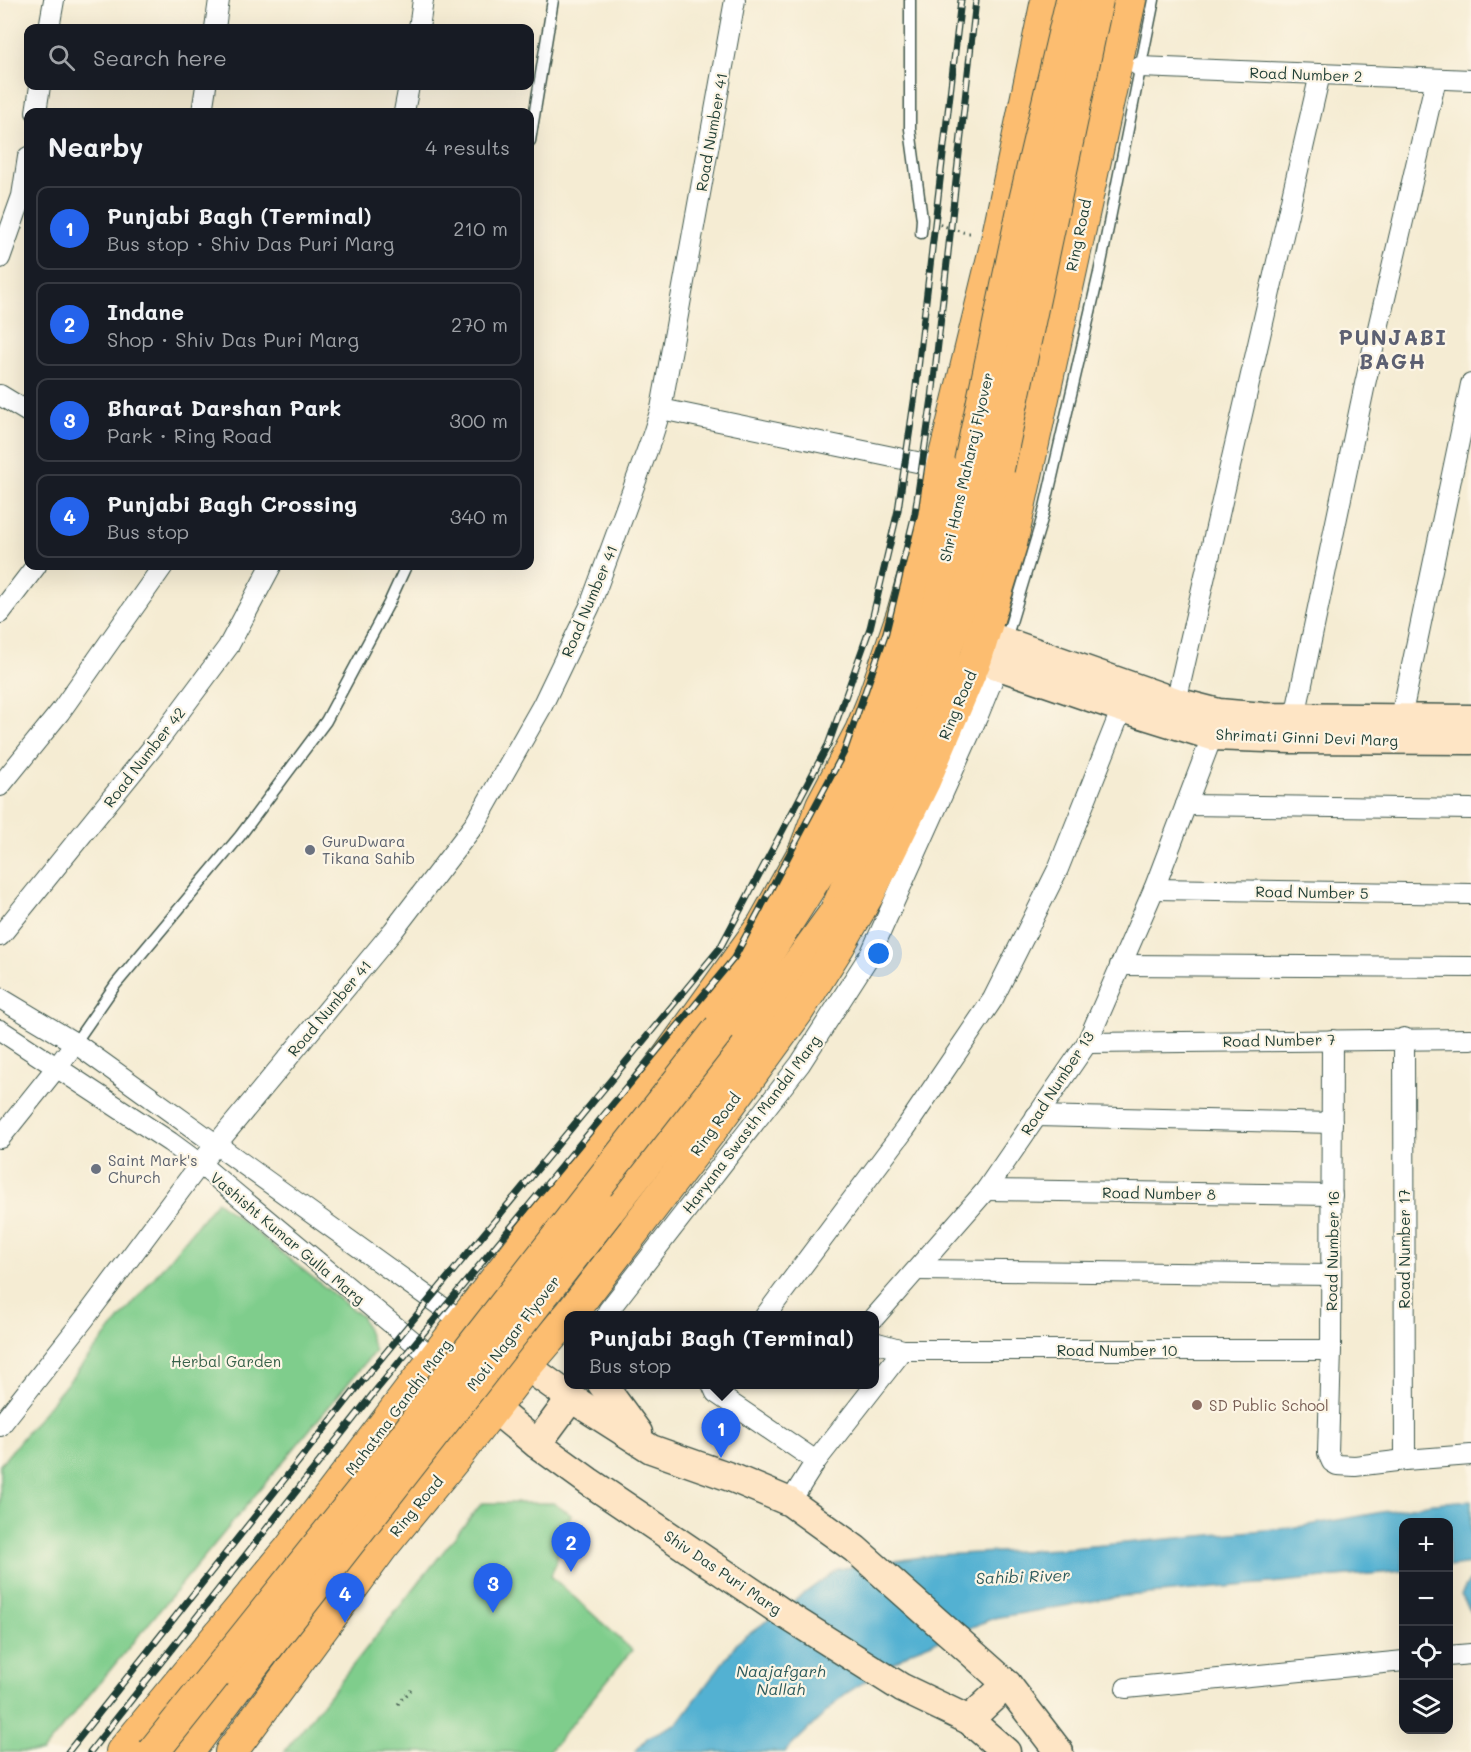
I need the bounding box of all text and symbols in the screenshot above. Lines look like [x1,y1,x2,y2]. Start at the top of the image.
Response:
search box [24,24,534,90]
icon: search [45,41,78,74]
text: Search here [93,43,227,72]
street label: Road Number 2 [1249,62,1363,86]
street label: Road Number 41 [691,71,731,193]
text: Nearby [48,130,143,164]
text: 4 results [425,134,510,160]
street label: Ring Road [1061,197,1095,273]
text: Punjabi Bagh (Terminal) [107,201,372,230]
text: 1 [65,215,74,241]
text: 210 m [453,215,508,241]
text: Bus stop · Shiv Das Puri Marg [107,230,394,256]
text: Indane [107,297,184,326]
text: 2 [64,311,75,337]
text: 270 m [451,311,508,337]
district label: PUNJABI BAGH [1339,323,1447,374]
text: Shop · Shiv Das Puri Marg [107,326,359,352]
street label: Shri Hans Maharaj Flyover [934,370,998,564]
text: Bharat Darshan Park [107,393,341,422]
text: 3 [64,407,76,433]
text: 300 m [449,407,508,433]
text: Park · Ring Road [107,422,272,448]
text: Punjabi Bagh Crossing [107,489,357,518]
text: 4 [63,503,76,529]
text: 340 m [450,503,508,529]
text: Bus stop [107,518,189,544]
street label: Road Number 41 [556,542,622,660]
street label: Ring Road [933,667,981,743]
street label: Road Number 42 [99,703,189,811]
street label: Shrimati Ginni Devi Marg [1215,724,1399,750]
place label: GuruDwara Tikana Sahib [322,831,415,868]
marker: GuruDwara Tikana Sahib [303,843,317,857]
street label: Road Number 5 [1255,881,1369,903]
your location [864,939,893,968]
street label: Road Number 41 [283,956,375,1060]
street label: Road Number 13 [1016,1027,1098,1139]
street label: Road Number 7 [1222,1029,1336,1051]
street label: Haryana Swasth Mandal Marg [677,1031,825,1217]
street label: Ring Road [685,1088,745,1160]
place label: Saint Mark's Church [108,1150,198,1187]
marker: Saint Mark's Church [89,1162,103,1176]
street label: Vashisht Kumar Gulla Marg [207,1167,370,1309]
street label: Road Number 8 [1102,1182,1216,1204]
street label: Road Number 17 [1394,1189,1414,1309]
street label: Road Number 16 [1321,1191,1343,1311]
street label: Moti Nagar Flyover [462,1271,564,1395]
popup [564,1311,879,1389]
text: Punjabi Bagh (Terminal) [589,1323,854,1352]
street label: Mahatma Gandhi Marg [340,1335,456,1479]
street label: Road Number 10 [1057,1340,1177,1360]
park label: Herbal Garden [171,1351,281,1371]
text: Bus stop [589,1352,671,1378]
place label: SD Public School [1209,1395,1329,1415]
marker: SD Public School [1190,1398,1204,1412]
pin: 1 [702,1408,740,1458]
street label: Ring Road [385,1471,447,1541]
map controls [1399,1518,1453,1734]
button: + [1399,1518,1453,1572]
pin: 2 [552,1522,590,1572]
street label: Shiv Das Puri Marg [660,1525,786,1619]
pin: 3 [474,1564,512,1613]
water label: Sahibi River [975,1564,1071,1588]
button: − [1399,1572,1453,1626]
pin: 4 [326,1574,364,1623]
button: locate [1399,1626,1453,1680]
water label: Naajafgarh Nallah [736,1660,826,1699]
button: layers [1399,1680,1453,1734]

